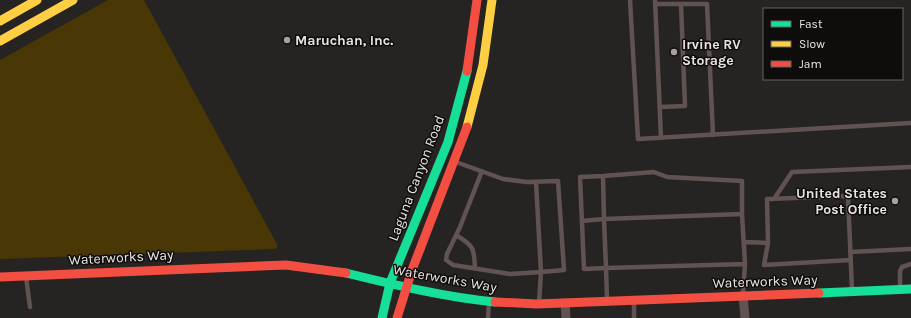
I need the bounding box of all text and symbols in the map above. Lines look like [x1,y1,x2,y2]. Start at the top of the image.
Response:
legend [763,8,903,80]
text: Fast [799,17,823,31]
place label: Maruchan, Inc. [295,32,393,49]
marker: Maruchan, Inc. [282,35,292,45]
place label: Irvine RV Storage [682,36,741,69]
text: Slow [799,37,825,51]
marker: Irvine RV Storage [669,47,679,57]
text: Jam [799,57,822,71]
street label: Laguna Canyon Road [385,113,448,243]
place label: United States Post Office [796,185,887,218]
marker: United States Post Office [890,196,900,206]
street label: Waterworks Way [68,246,174,269]
street label: Waterworks Way [392,261,499,296]
street label: Waterworks Way [712,271,818,292]

